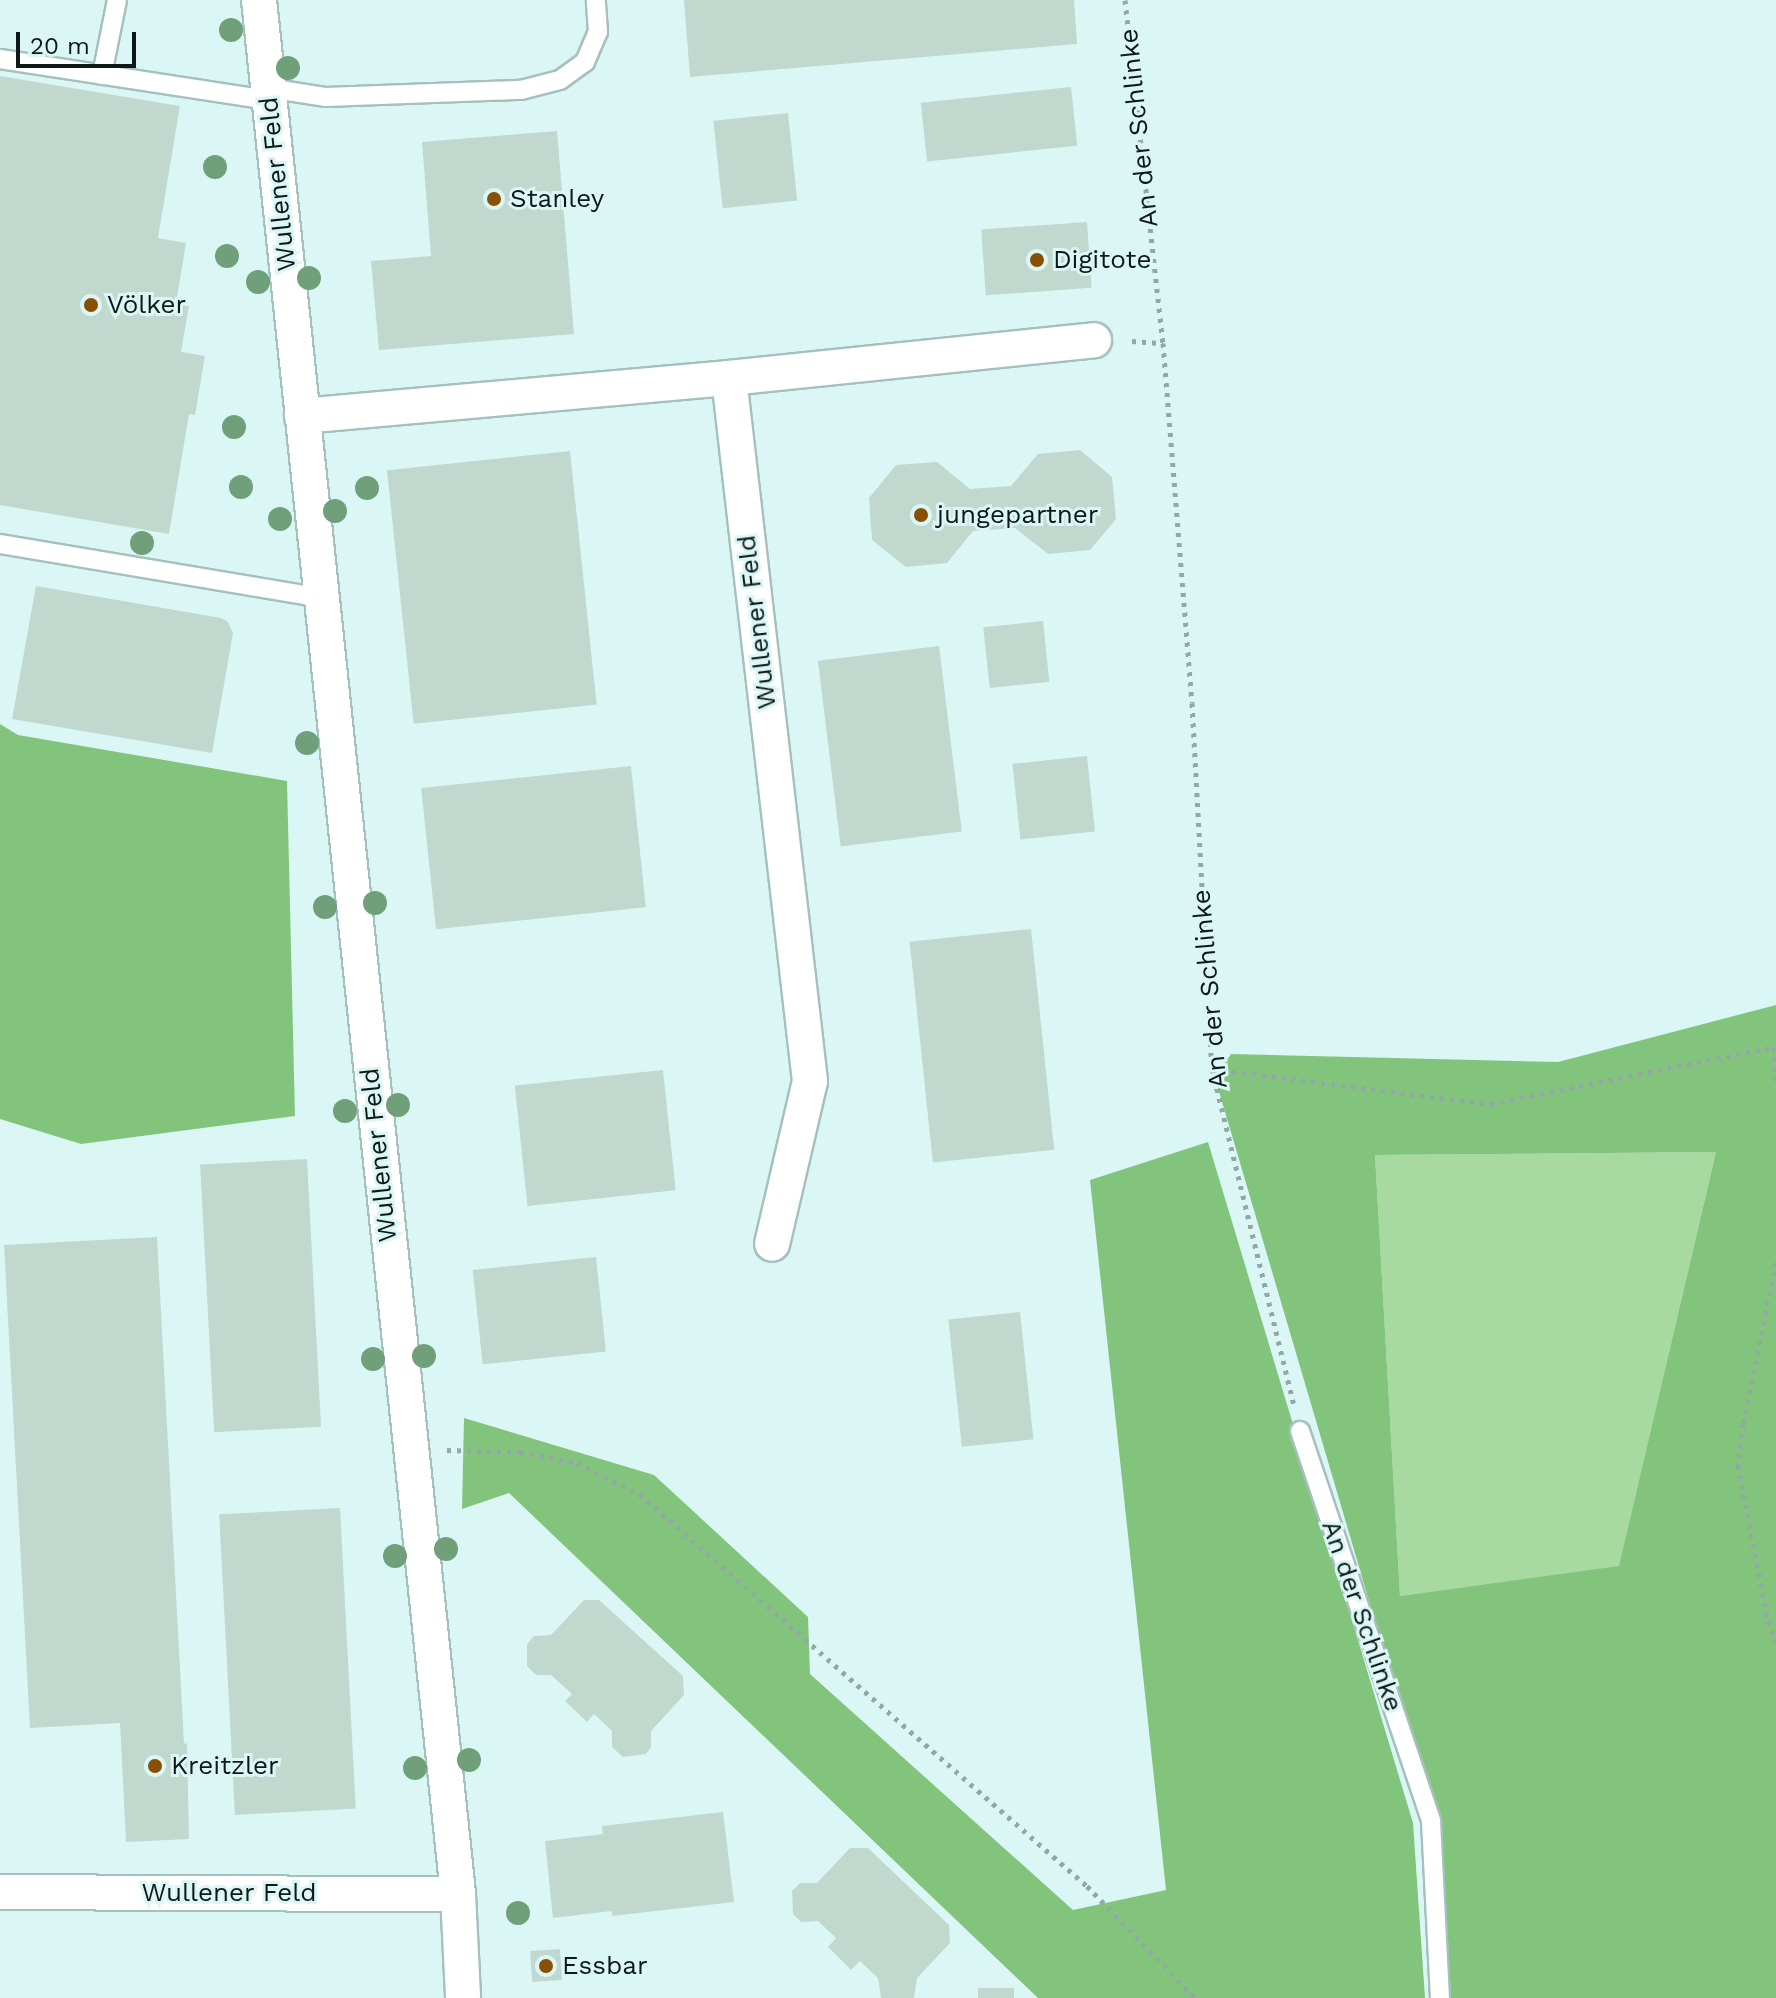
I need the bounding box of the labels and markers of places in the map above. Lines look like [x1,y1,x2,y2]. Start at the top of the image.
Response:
place label: Stanley [510,183,604,215]
marker: Stanley [485,190,503,208]
place label: Digitote [1053,244,1151,276]
marker: Digitote [1028,251,1046,269]
place label: Völker [107,289,186,321]
marker: Völker [82,296,100,314]
place label: jungepartner [937,499,1098,531]
marker: jungepartner [912,506,930,524]
place label: Kreitzler [171,1750,279,1782]
marker: Kreitzler [146,1757,164,1775]
place label: Essbar [562,1950,648,1982]
marker: Essbar [537,1957,555,1975]

